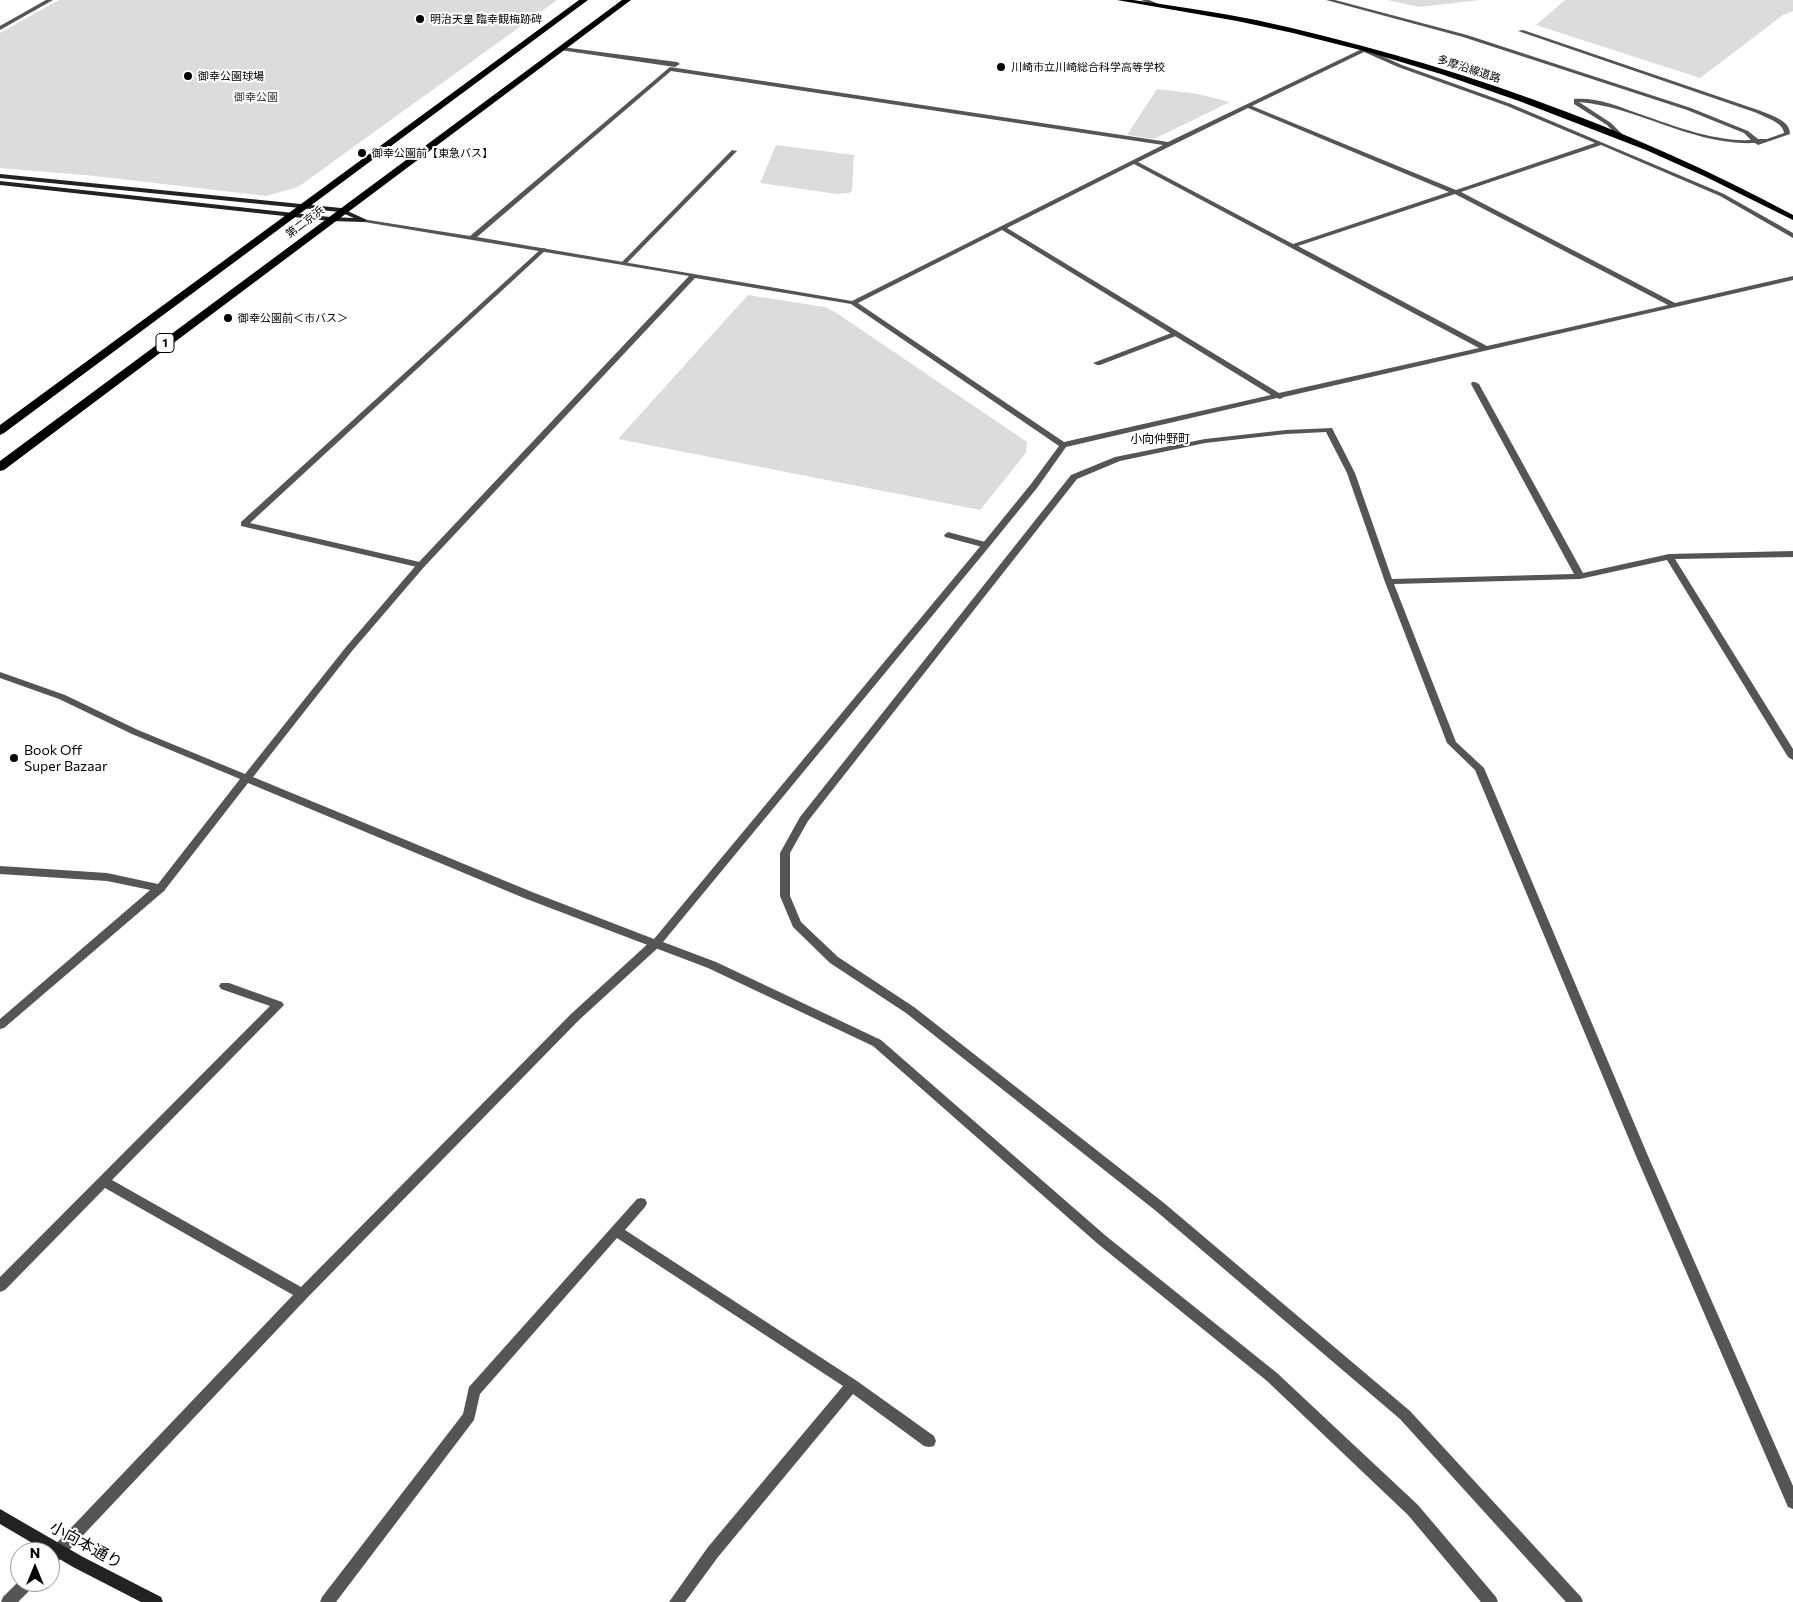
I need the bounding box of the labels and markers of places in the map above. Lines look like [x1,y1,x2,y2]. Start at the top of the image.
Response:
place label: 明治天皇 臨幸観梅跡碑 [430,12,542,26]
marker: 明治天皇 臨幸観梅跡碑 [414,13,426,25]
place label: 川崎市立川崎総合科学高等学校 [1011,60,1165,74]
marker: 川崎市立川崎総合科学高等学校 [995,61,1007,73]
place label: 御幸公園球場 [198,69,264,83]
marker: 御幸公園球場 [182,70,194,82]
place label: 御幸公園前【東急バス】 [372,146,493,160]
marker: 御幸公園前【東急バス】 [356,147,368,159]
place label: 御幸公園前＜市バス＞ [238,311,348,325]
marker: 御幸公園前＜市バス＞ [222,312,234,324]
place label: Book Off Super Bazaar [24,742,108,774]
marker: Book Off Super Bazaar [8,752,20,764]

